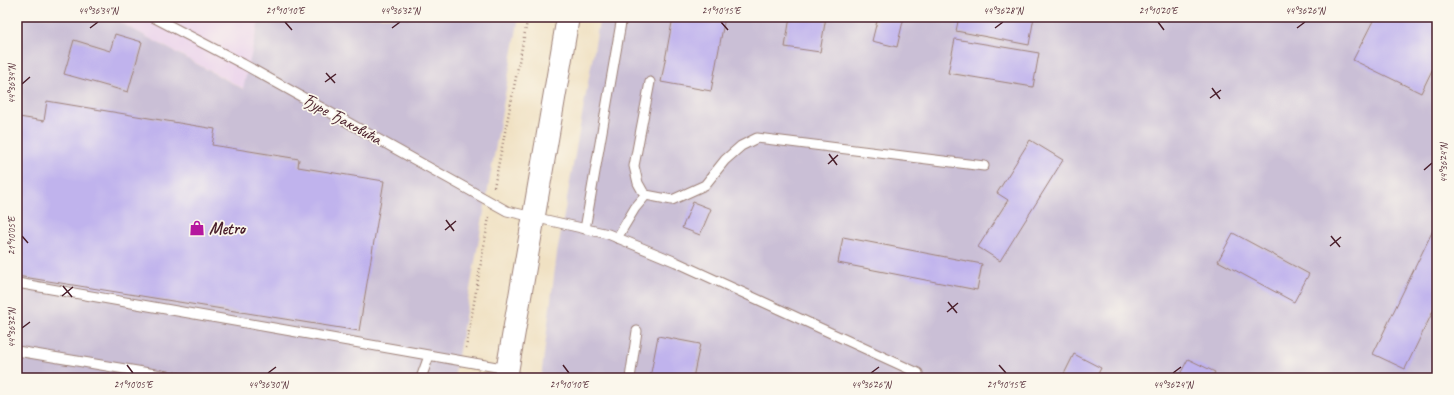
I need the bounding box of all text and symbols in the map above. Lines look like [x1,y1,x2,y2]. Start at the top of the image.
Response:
text: 44°36'34"N [78,4,120,17]
text: 21°10'10"E [266,4,306,17]
text: 44°36'32"N [380,4,422,17]
text: 21°10'15"E [702,4,742,17]
text: 44°36'28"N [983,4,1025,17]
text: 21°10'20"E [1139,4,1179,17]
text: 44°36'26"N [1285,4,1327,17]
text: 44°36'34"N [5,62,18,104]
street label: Ђуре Ђаковића [298,89,387,151]
text: 44°36'24"N [1437,141,1450,183]
text: 21°10'05"E [5,215,18,255]
place label: Metro [209,218,247,239]
shop icon: Metro [188,219,206,237]
text: 44°36'32"N [5,306,18,348]
text: 21°10'05"E [114,378,154,391]
text: 44°36'30"N [248,378,290,391]
text: 21°10'10"E [550,378,590,391]
text: 44°36'26"N [851,378,893,391]
text: 21°10'15"E [987,378,1027,391]
text: 44°36'24"N [1153,378,1195,391]

